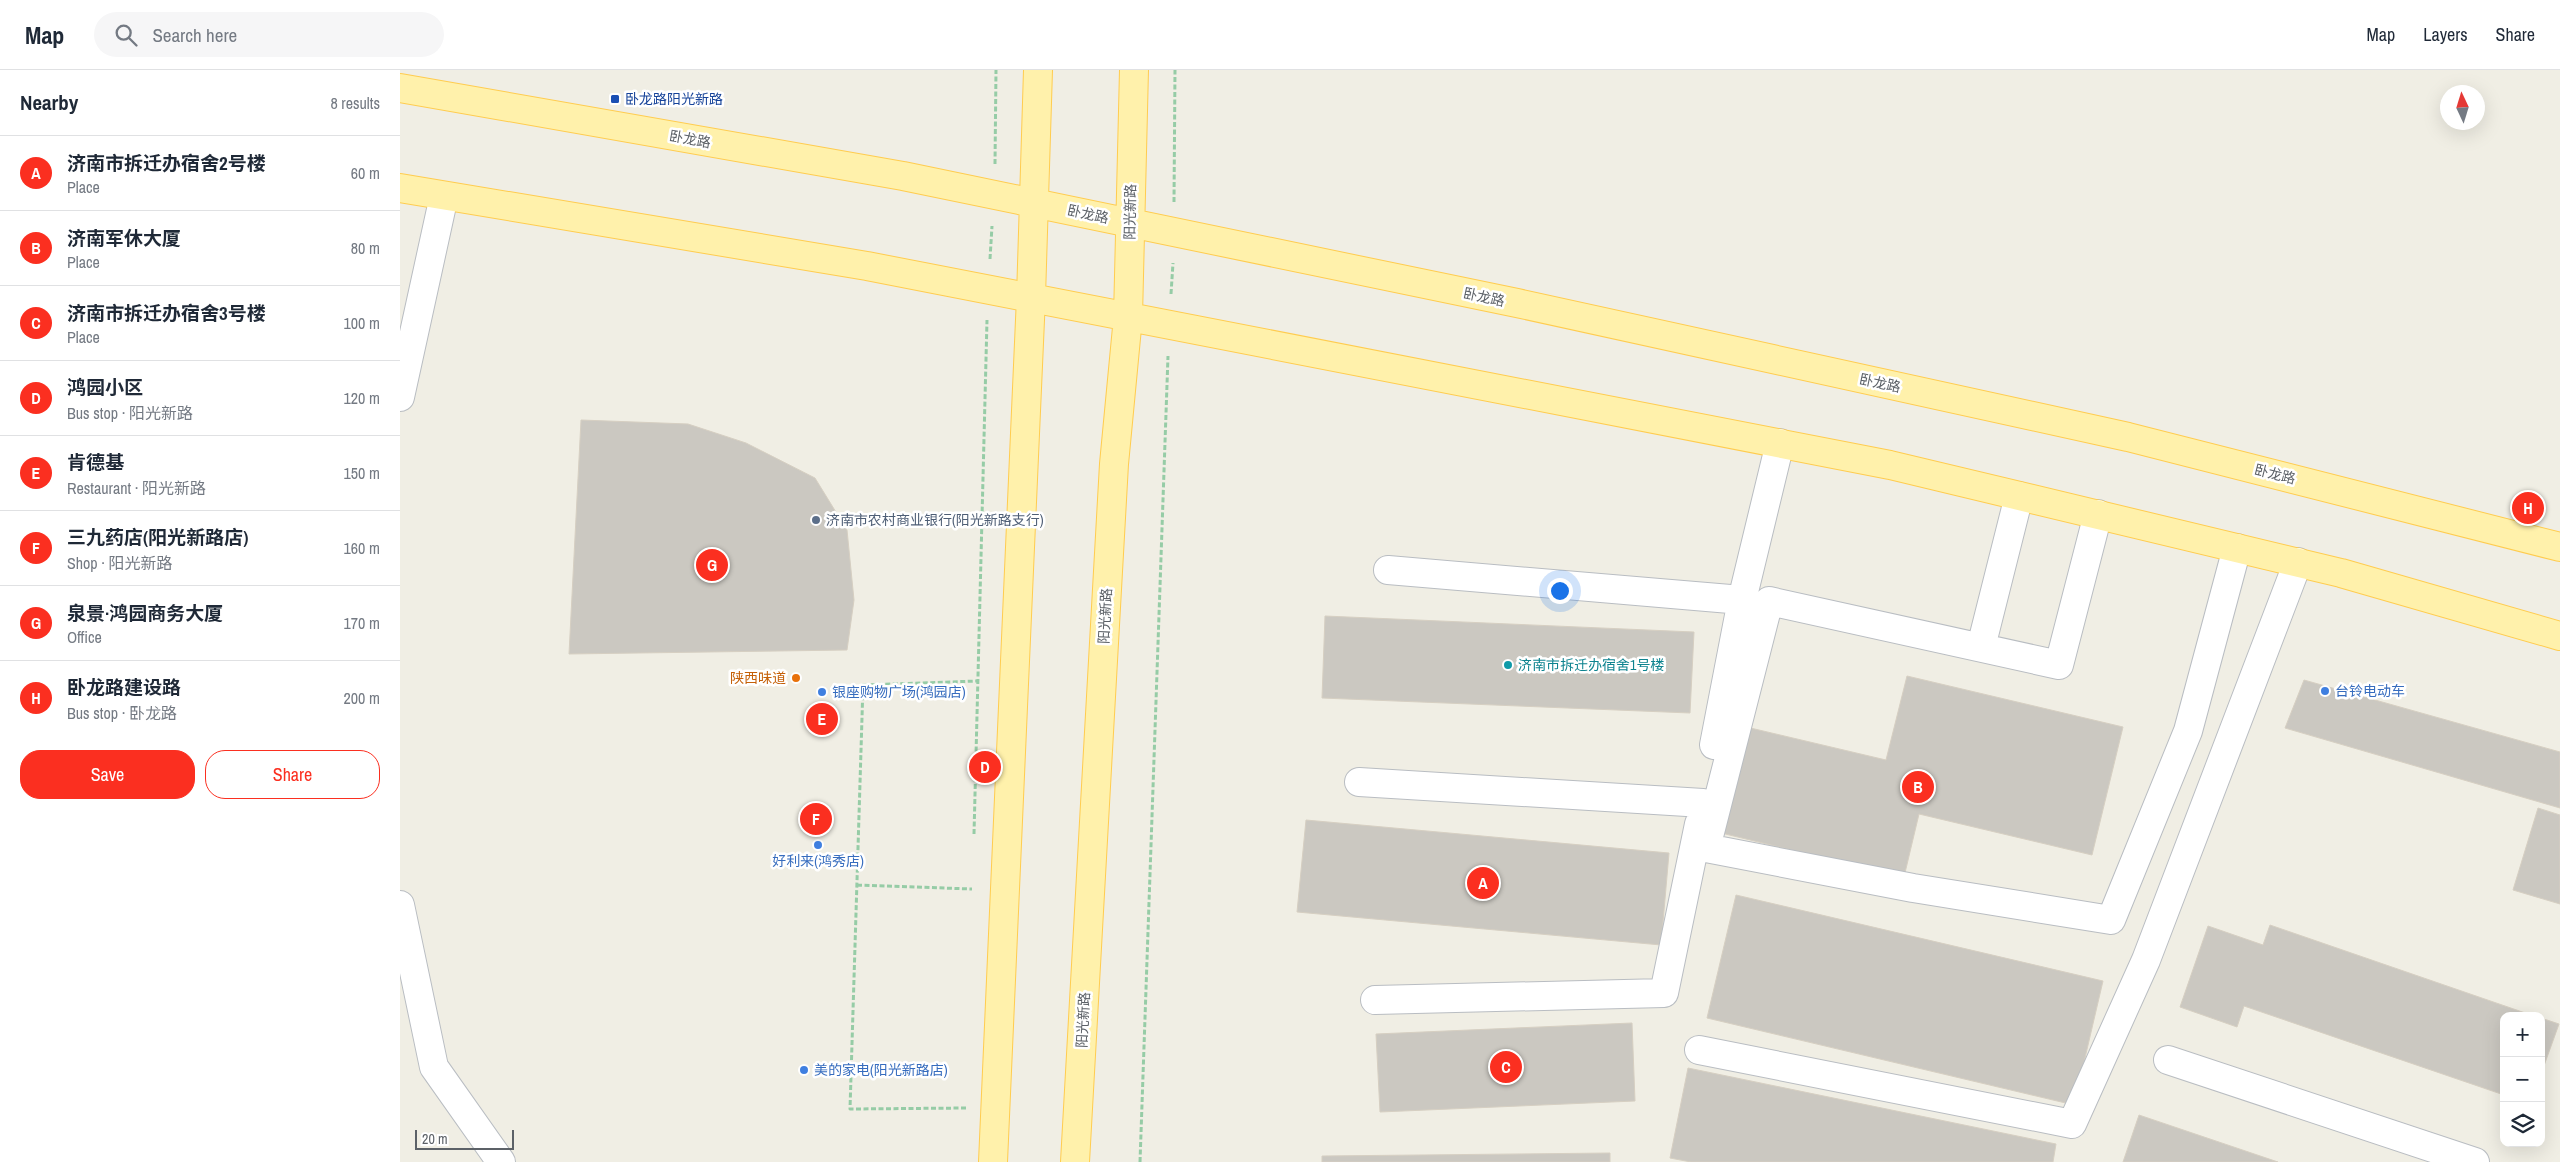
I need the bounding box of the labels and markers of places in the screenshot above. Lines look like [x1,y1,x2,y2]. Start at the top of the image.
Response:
place label: 卧龙路阳光新路 [625,90,723,108]
marker: 卧龙路阳光新路 [609,93,621,105]
pin: H [2512,489,2544,527]
place label: 济南市农村商业银行(阳光新路支行) [826,511,1044,529]
marker: 济南市农村商业银行(阳光新路支行) [810,514,822,526]
pin: G [696,546,728,584]
place label: 济南市拆迁办宿舍1号楼 [1518,656,1664,674]
marker: 济南市拆迁办宿舍1号楼 [1502,659,1514,671]
place label: 陕西味道 [730,669,786,687]
marker: 陕西味道 [790,672,802,684]
place label: 台铃电动车 [2335,682,2405,700]
place label: 银座购物广场(鸿园店) [832,683,966,701]
marker: 台铃电动车 [2319,685,2331,697]
marker: 银座购物广场(鸿园店) [816,686,828,698]
pin: E [806,700,838,738]
pin: D [969,748,1001,786]
pin: B [1902,768,1934,806]
pin: F [800,800,832,838]
marker: 好利来(鸿秀店) [812,839,824,851]
place label: 好利来(鸿秀店) [772,852,864,870]
pin: A [1467,864,1499,902]
pin: C [1490,1048,1522,1086]
place label: 美的家电(阳光新路店) [814,1061,948,1079]
marker: 美的家电(阳光新路店) [798,1064,810,1076]

